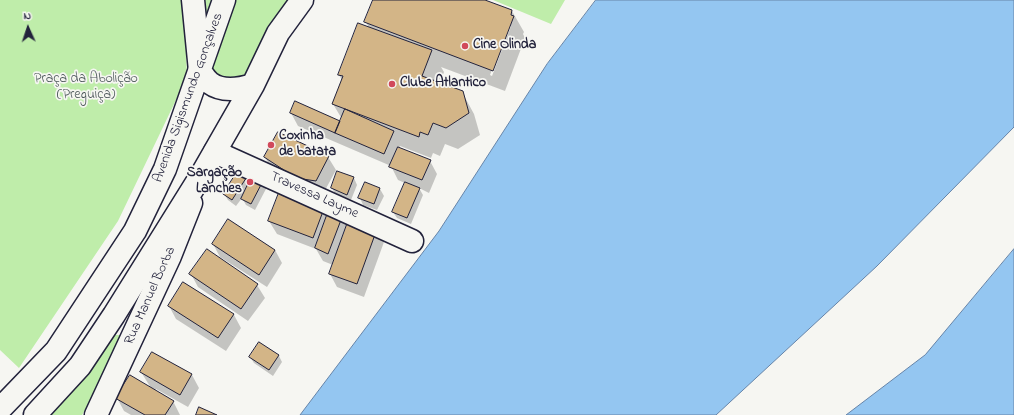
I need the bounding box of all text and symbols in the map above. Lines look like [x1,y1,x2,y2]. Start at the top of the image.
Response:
north arrow [8,8,48,48]
text: N [23,8,32,24]
street label: Avenida Sigismundo Gonçalves [150,11,228,185]
place label: Cine Olinda [473,38,536,54]
marker: Cine Olinda [460,41,470,51]
park label: Praça da Abolição (Preguiça) [34,72,138,104]
place label: Clube Atlantico [400,76,486,92]
marker: Clube Atlantico [387,79,397,89]
place label: Coxinha de batata [279,129,336,162]
marker: Coxinha de batata [266,140,276,150]
place label: Sargação Lanches [187,166,242,198]
street label: Travessa Layme [267,169,361,223]
marker: Sargação Lanches [245,177,255,187]
street label: Rua Manuel Borba [122,244,180,348]

